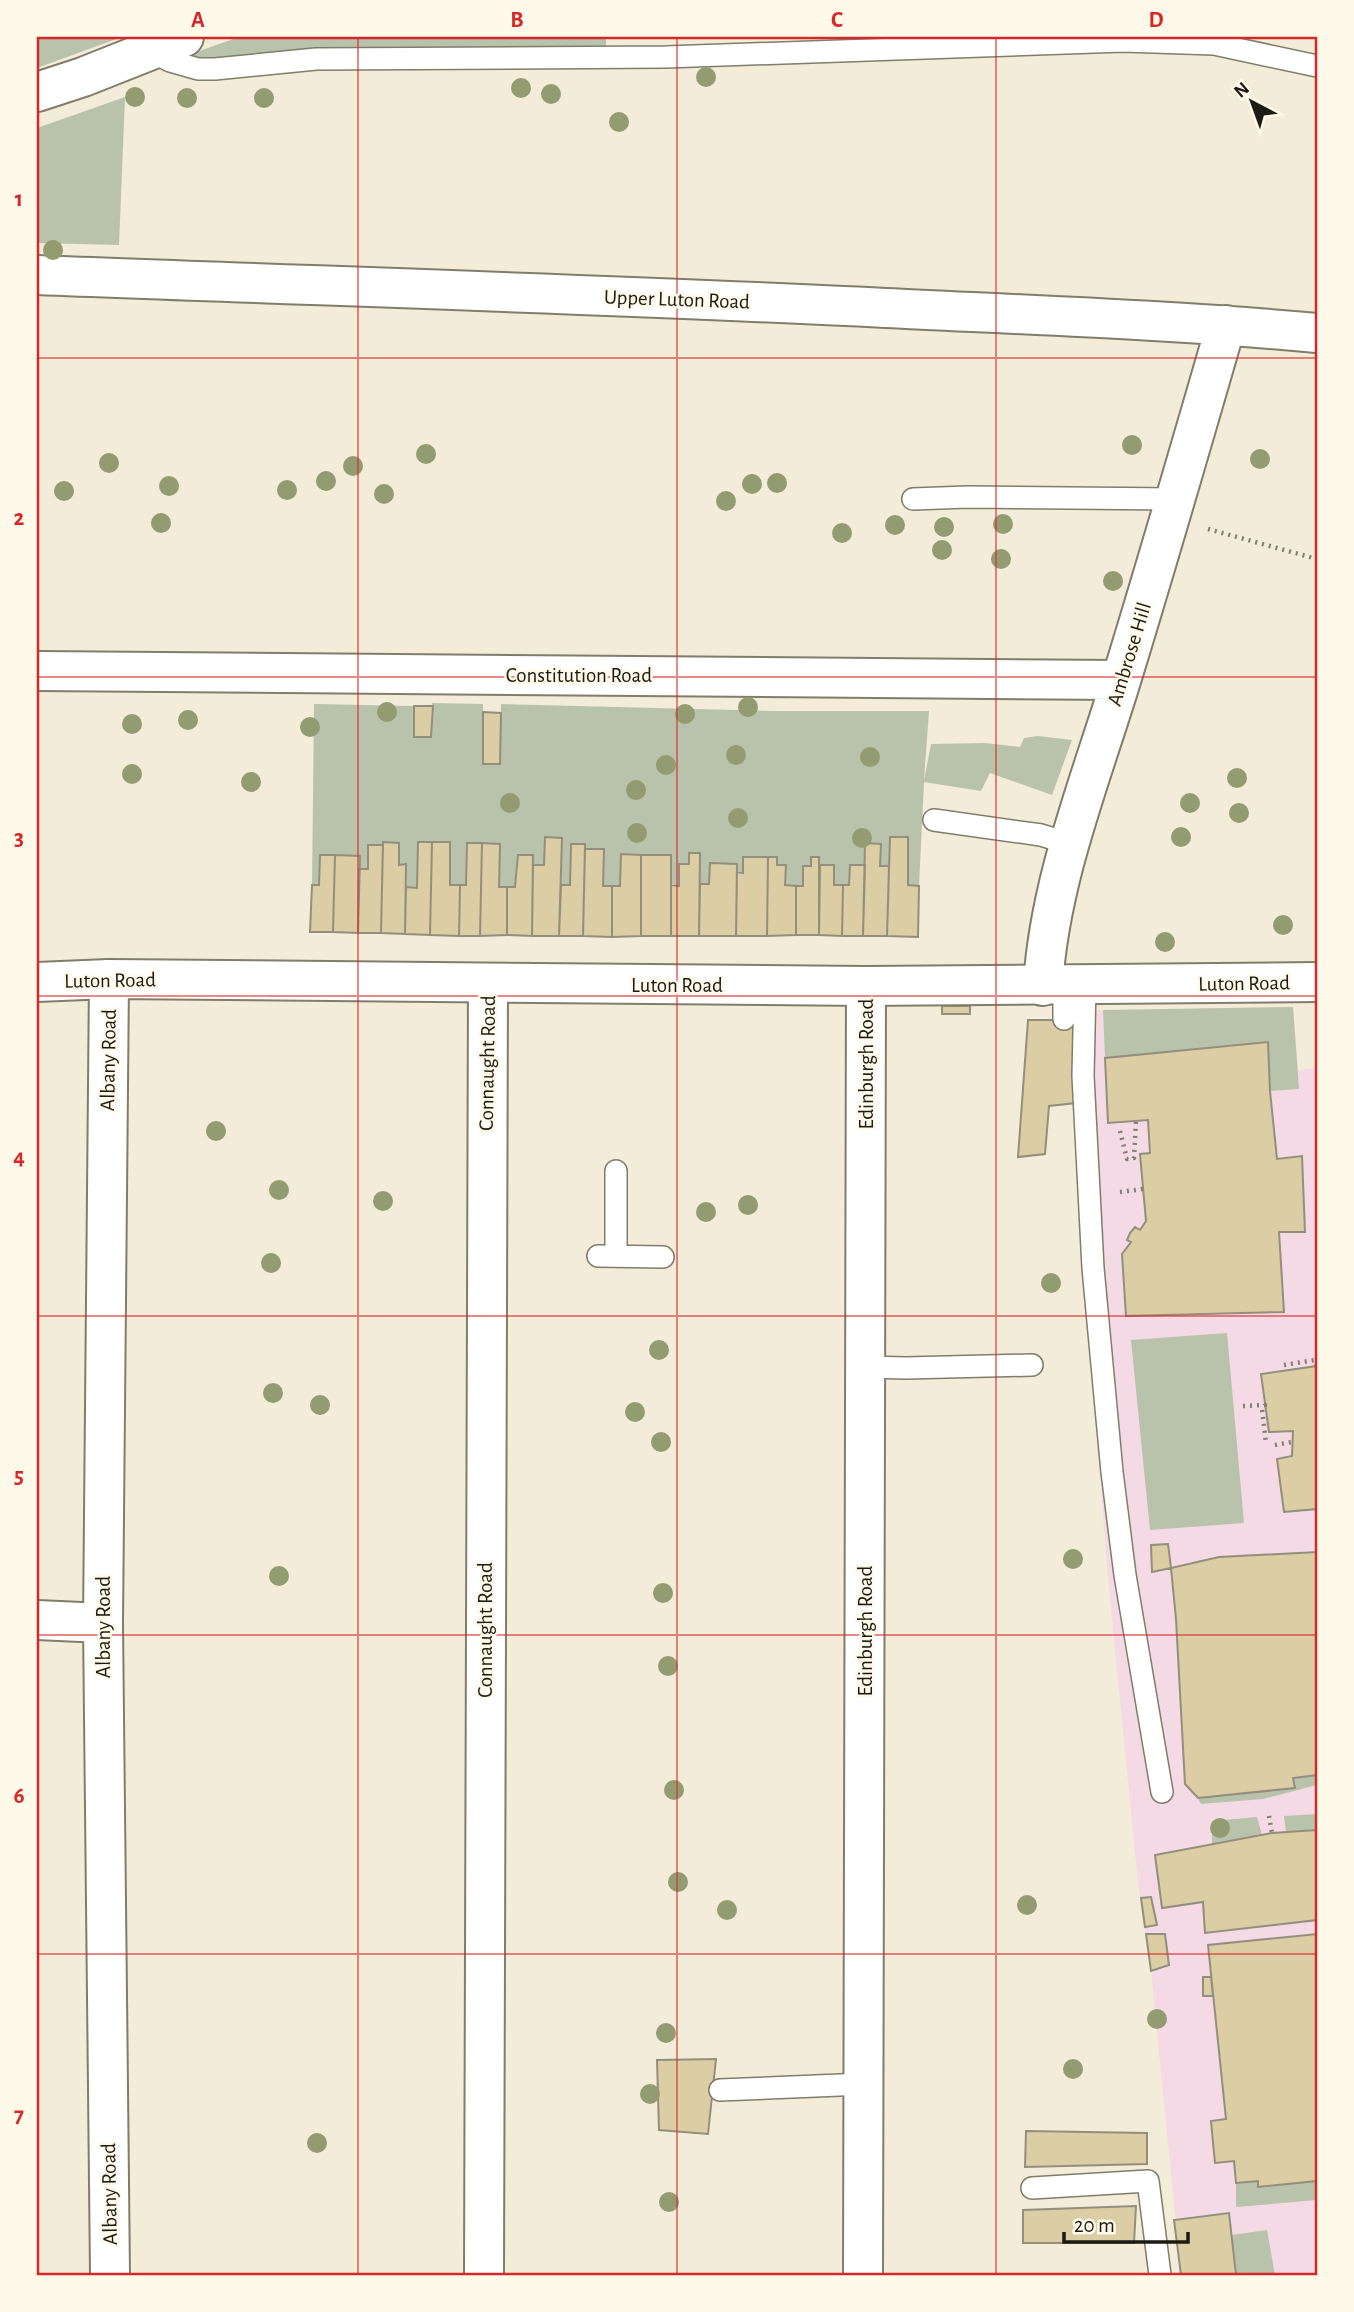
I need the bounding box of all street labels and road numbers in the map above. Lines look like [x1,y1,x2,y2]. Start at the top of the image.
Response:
street label: Upper Luton Road [604,286,750,313]
street label: Ambrose Hill [1104,600,1155,708]
street label: Constitution Road [506,665,652,686]
street label: Luton Road [64,969,156,992]
street label: Luton Road [1198,972,1290,995]
street label: Luton Road [631,975,723,996]
street label: Connaught Road [476,995,499,1131]
street label: Edinburgh Road [856,998,877,1129]
street label: Albany Road [97,1009,120,1111]
street label: Connaught Road [475,1562,496,1698]
street label: Edinburgh Road [855,1565,876,1696]
street label: Albany Road [93,1576,114,1678]
street label: Albany Road [98,2143,121,2245]

